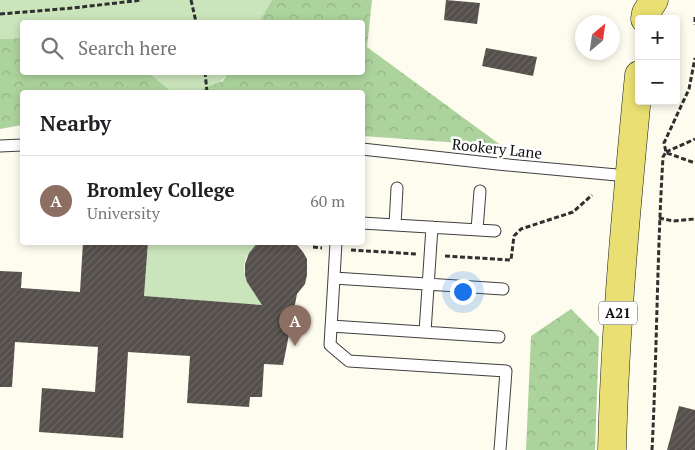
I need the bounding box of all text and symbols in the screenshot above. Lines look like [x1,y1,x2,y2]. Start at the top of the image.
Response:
north arrow [575,15,620,60]
map controls [635,15,680,105]
button: + [635,15,680,60]
search box [20,20,365,75]
icon: search [38,34,66,62]
text: Search here [78,35,177,60]
button: − [635,60,680,105]
text: Nearby [40,109,111,137]
street label: Rookery Lane [451,133,543,163]
text: Bromley College [87,177,235,202]
text: A [50,190,62,212]
text: 60 m [310,190,345,212]
text: University [87,202,160,224]
your location [450,279,476,305]
road number: A21 [599,302,637,324]
pin: A [279,305,311,346]

